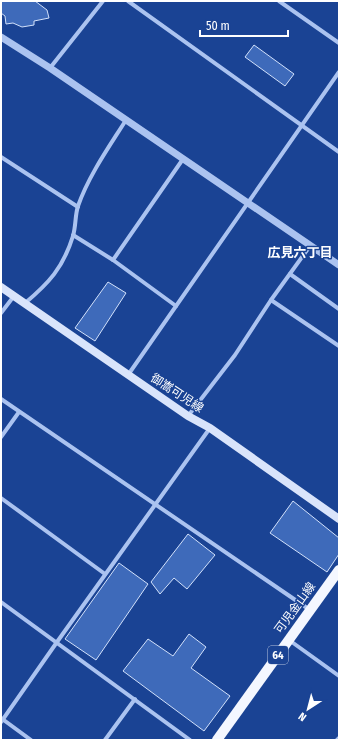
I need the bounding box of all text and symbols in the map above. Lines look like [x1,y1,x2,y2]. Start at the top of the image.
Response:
scale bar [200,12,288,38]
text: 50 m [206,19,230,33]
district label: 広見六丁目 [267,245,333,260]
street label: 御嵩可児線 [148,371,206,415]
street label: 可児金山線 [272,580,318,636]
road number: 64 [268,646,288,664]
north arrow [288,689,328,729]
text: N [296,709,309,724]

